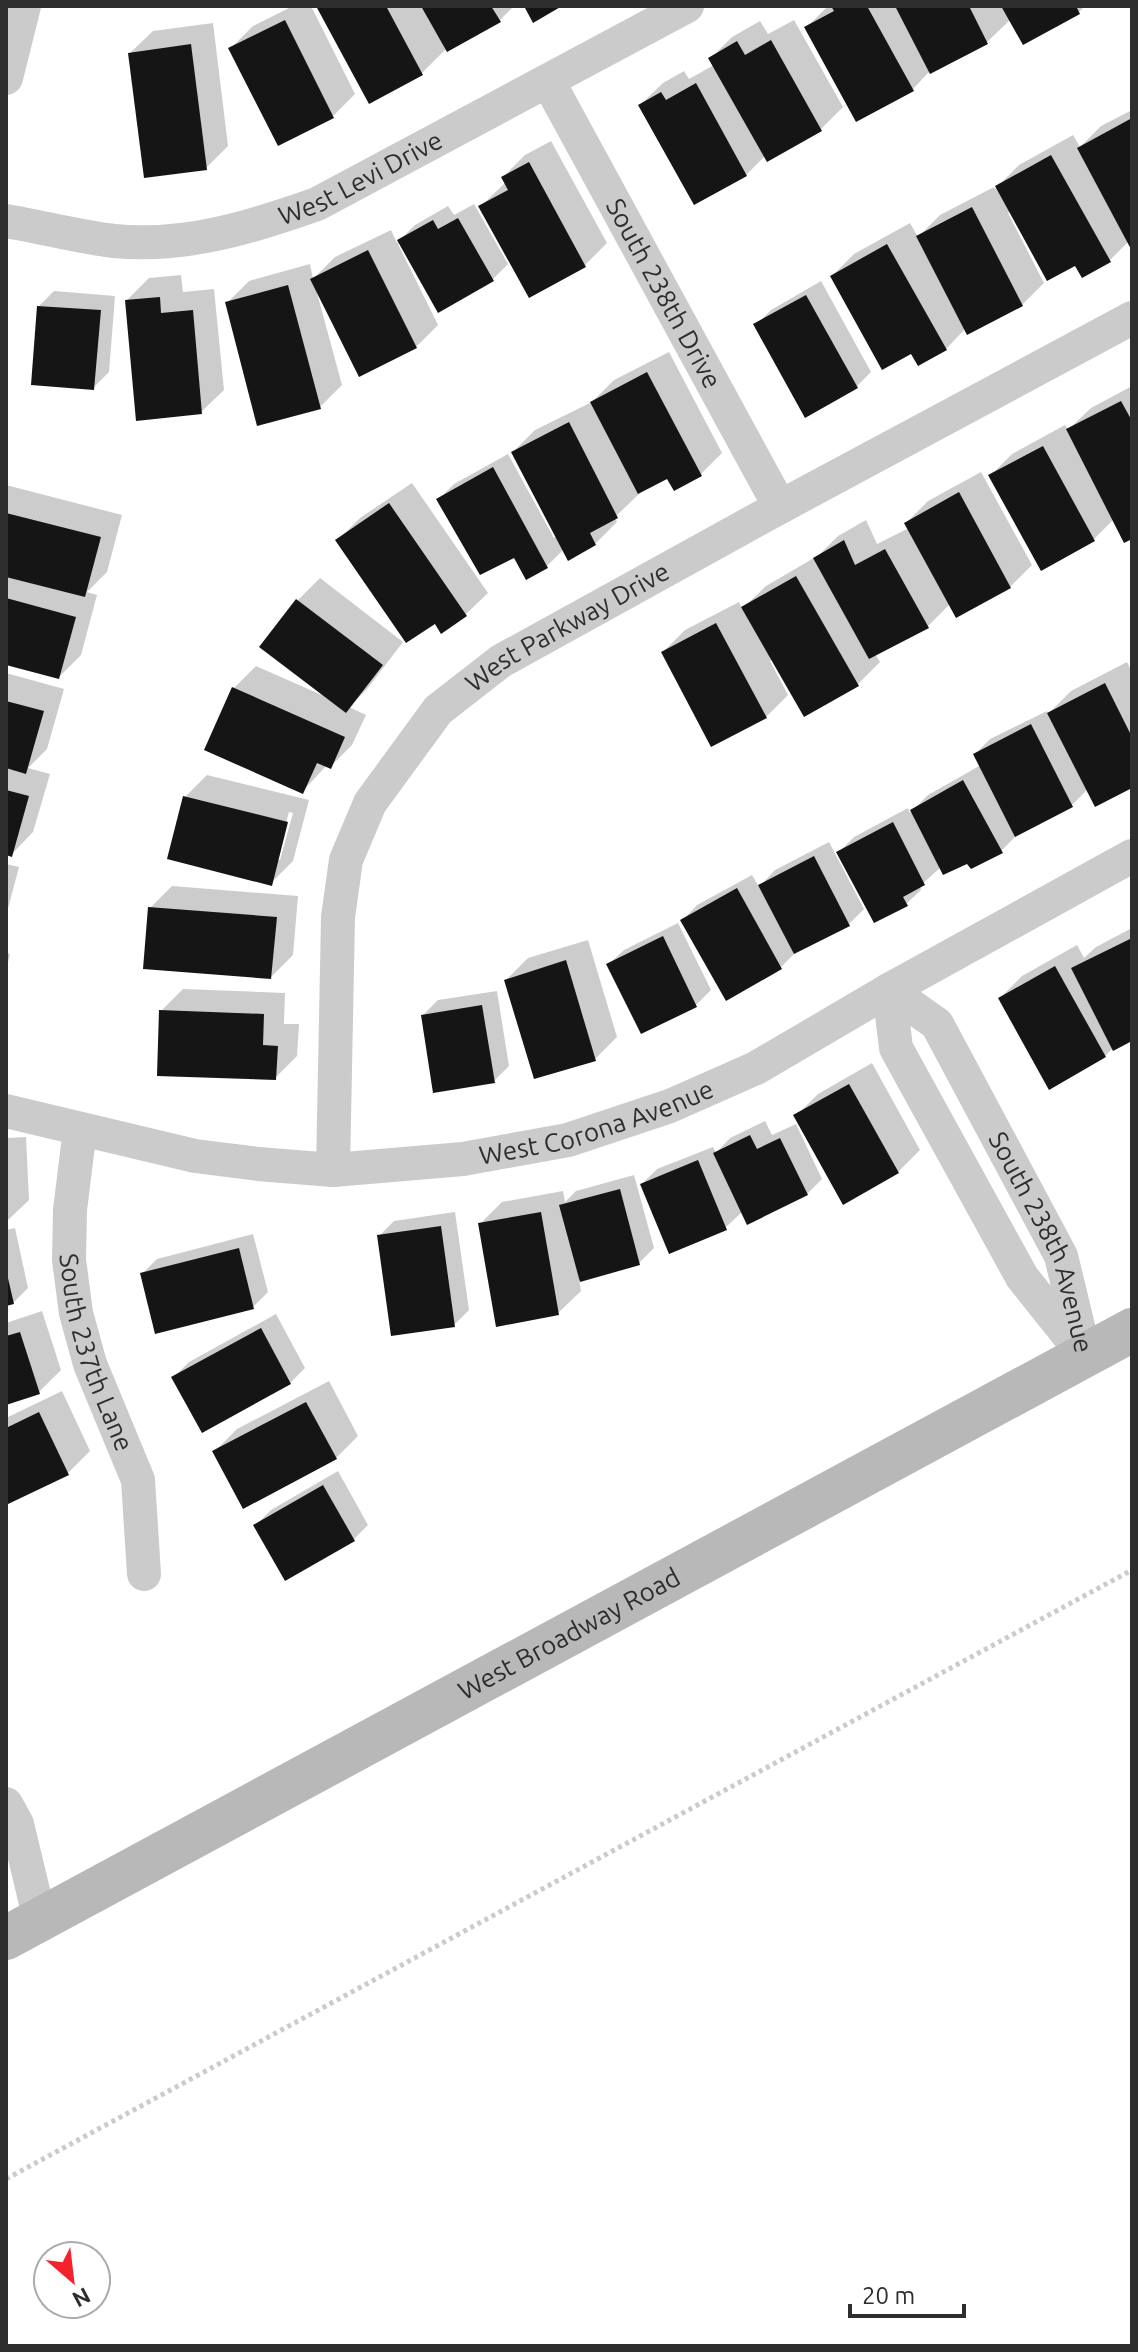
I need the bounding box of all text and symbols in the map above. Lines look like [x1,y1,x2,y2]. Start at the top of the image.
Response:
street label: West Levi Drive [275,125,447,230]
street label: South 238th Drive [601,194,727,393]
street label: West Parkway Drive [460,556,674,697]
street label: West Corona Avenue [477,1074,718,1170]
street label: South 238th Avenue [983,1127,1099,1355]
street label: South 237th Lane [54,1252,139,1455]
street label: West Broadway Road [453,1562,685,1705]
north arrow [32,2240,112,2320]
scale bar [850,2268,964,2318]
text: 20 m [862,2282,915,2309]
text: N [69,2283,95,2313]

